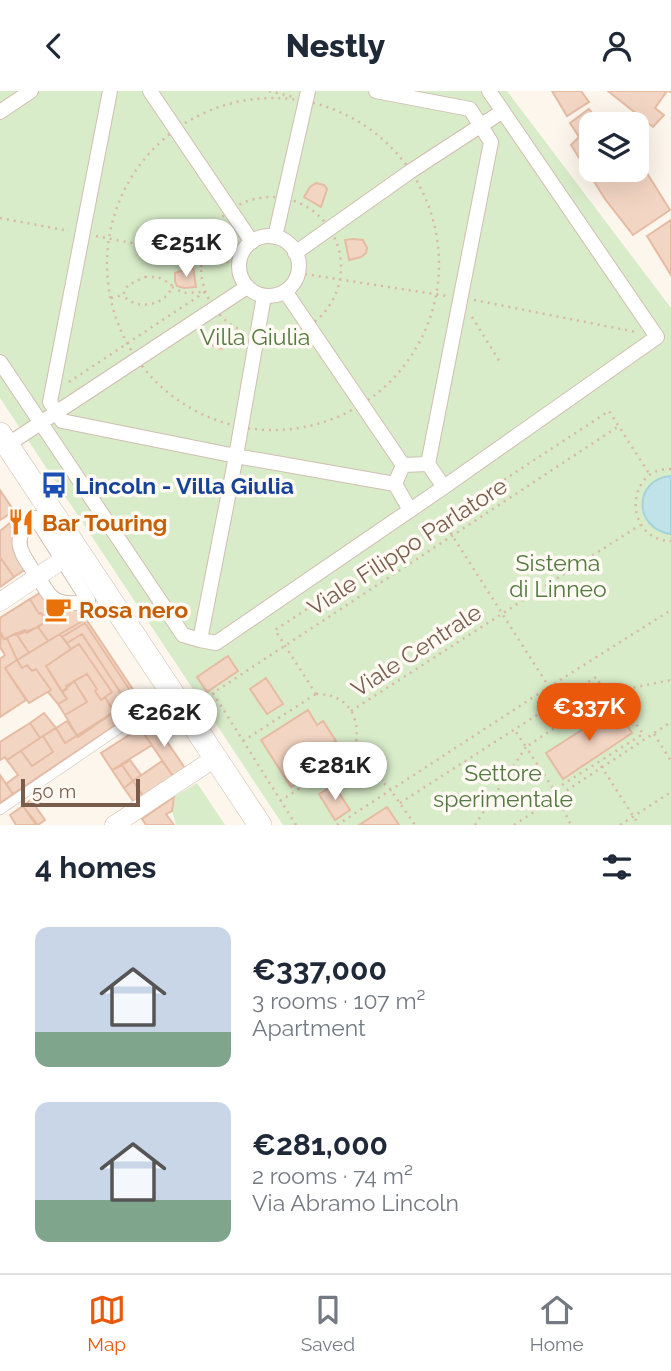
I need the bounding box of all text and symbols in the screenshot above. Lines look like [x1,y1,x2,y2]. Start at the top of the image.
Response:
icon: back [35,27,73,65]
text: Nestly [286,27,385,64]
icon: person [598,27,636,65]
map controls [579,112,649,182]
button: layers [579,112,649,182]
pin: €251K [137,219,235,279]
text: €251K [151,228,221,255]
park label: Villa Giulia [200,323,310,350]
bus stop icon: Lincoln - Villa Giulia [39,470,69,500]
street label: Viale Filippo Parlatore [302,471,512,621]
place label: Lincoln - Villa Giulia [75,472,294,499]
restaurant icon: Bar Touring [6,507,36,537]
place label: Bar Touring [42,509,167,536]
park label: Sistema di Linneo [509,549,607,602]
cafe icon: Rosa nero [43,594,73,624]
place label: Rosa nero [79,596,188,623]
street label: Viale Centrale [346,598,486,702]
pin: €337K [540,683,638,743]
pin: €262K [115,689,213,749]
text: €337K [553,692,625,719]
text: €262K [127,698,201,725]
pin: €281K [286,743,384,802]
text: €281K [299,751,371,778]
park label: Settore sperimentale [433,759,573,812]
scale bar [21,776,140,808]
text: 50 m [32,780,76,802]
icon: filters [598,848,636,886]
text: 4 homes [35,850,156,885]
text: €337,000 [252,952,387,987]
icon: home [91,955,175,1039]
text: 3 rooms · 107 m² [252,987,426,1014]
text: Apartment [252,1014,366,1041]
text: €281,000 [252,1127,388,1162]
icon: home [91,1130,175,1214]
text: 2 rooms · 74 m² [252,1162,413,1189]
text: Via Abramo Lincoln [252,1189,459,1216]
tab: Map [87,1291,126,1355]
tab: Saved [301,1291,355,1355]
tab: Home [530,1291,584,1355]

